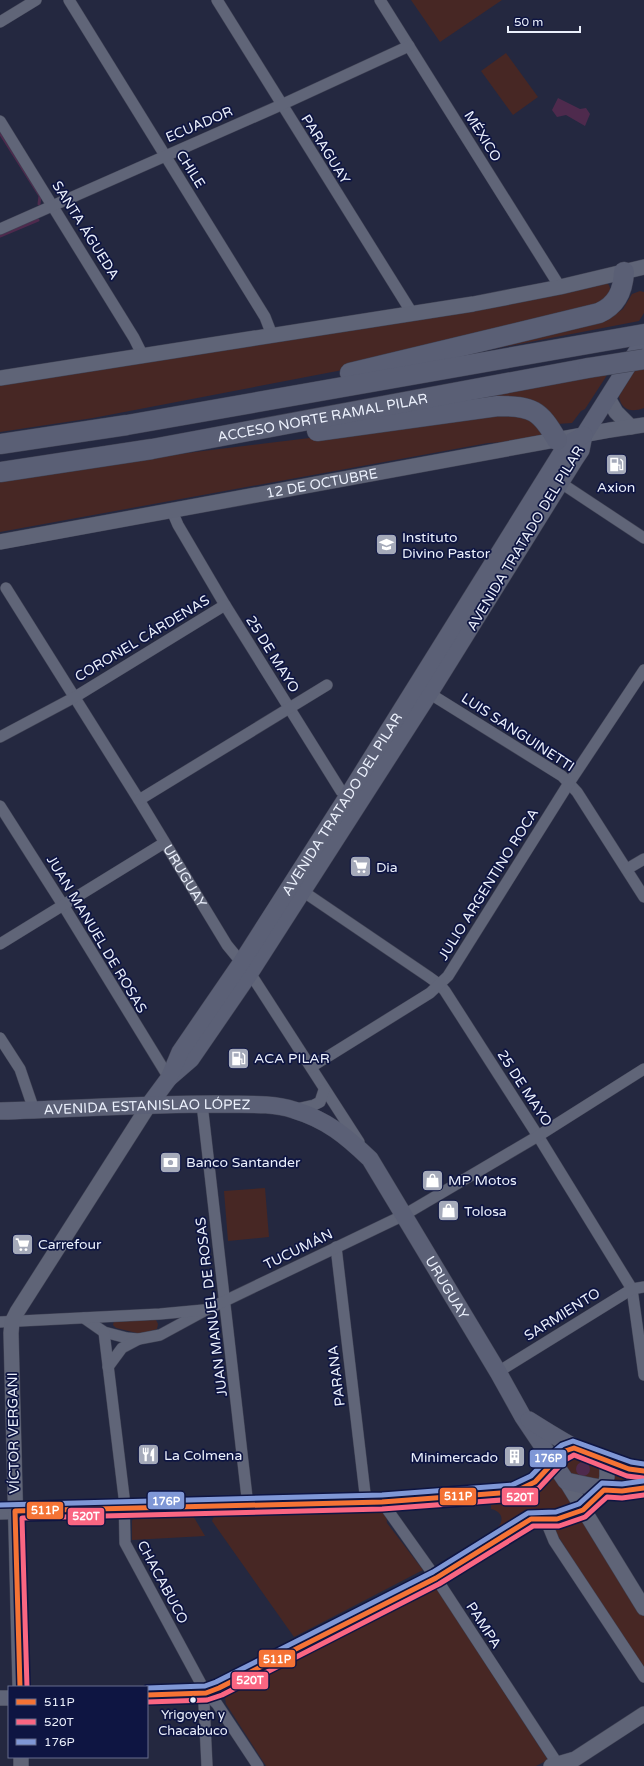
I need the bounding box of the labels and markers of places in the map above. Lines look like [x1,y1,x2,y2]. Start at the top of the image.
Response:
fuel station icon: Axion [603,452,629,478]
place label: Axion [597,479,635,496]
place label: Instituto Divino Pastor [402,529,491,562]
school or university icon: Instituto Divino Pastor [373,532,399,558]
supermarket icon: Dia [348,854,374,880]
place label: Dia [376,859,398,876]
fuel station icon: ACA PILAR [225,1045,251,1071]
place label: ACA PILAR [254,1050,330,1067]
bank icon: Banco Santander [158,1149,184,1175]
place label: Banco Santander [186,1154,301,1171]
shop icon: MP Motos [420,1167,446,1193]
place label: MP Motos [448,1172,517,1189]
shop icon: Tolosa [436,1198,462,1224]
place label: Tolosa [464,1203,507,1220]
supermarket icon: Carrefour [9,1231,35,1257]
place label: Carrefour [38,1236,102,1253]
restaurant icon: La Colmena [136,1442,162,1468]
building icon: Minimercado [501,1444,527,1470]
place label: La Colmena [164,1447,242,1464]
place label: Minimercado [411,1449,498,1466]
marker: Yrigoyen y Chacabuco [188,1695,198,1705]
place label: Yrigoyen y Chacabuco [158,1707,228,1739]

